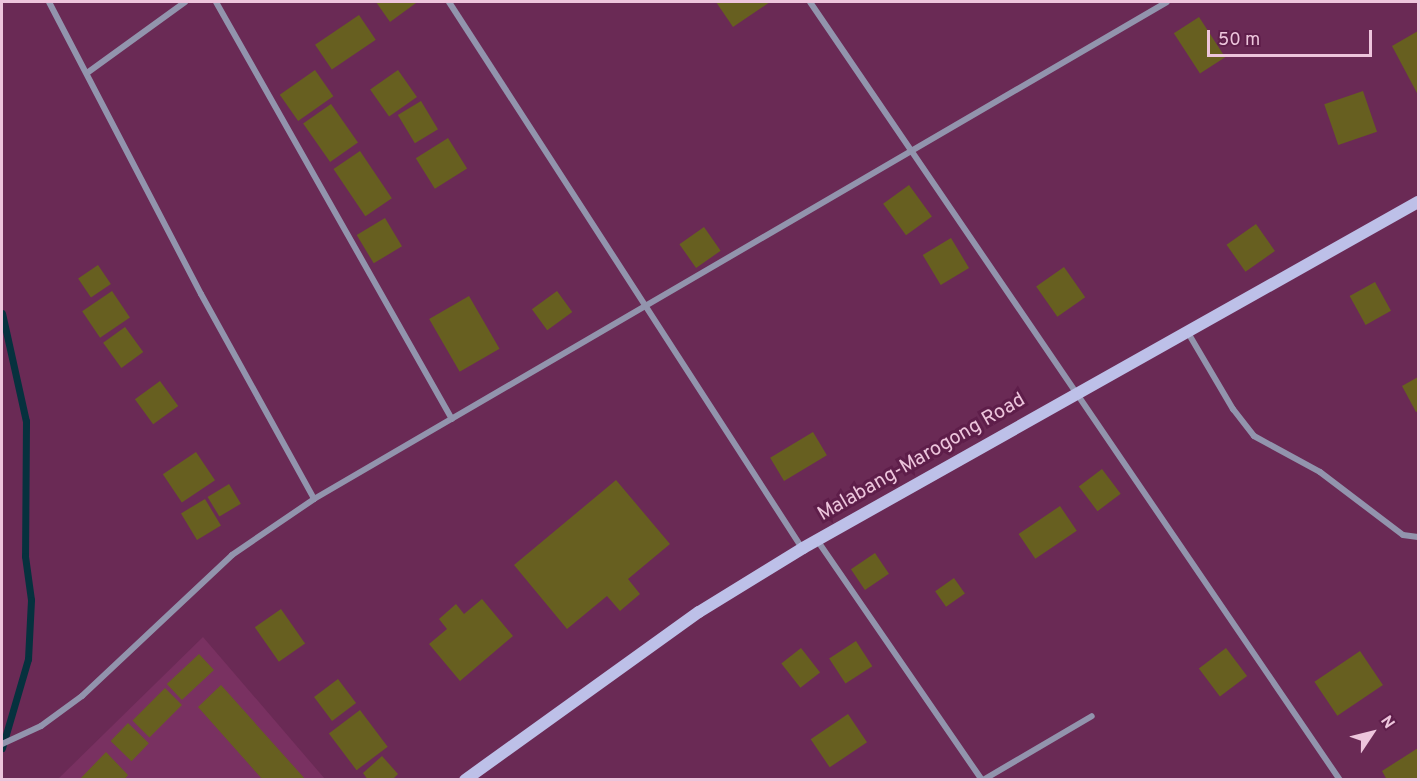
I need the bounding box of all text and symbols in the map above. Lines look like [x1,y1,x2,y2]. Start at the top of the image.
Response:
scale bar [1210,18,1375,56]
text: 50 m [1218,29,1260,52]
street label: Malabang-Marogong Road [814,389,1030,527]
north arrow [1342,703,1402,763]
text: N [1375,712,1398,733]

